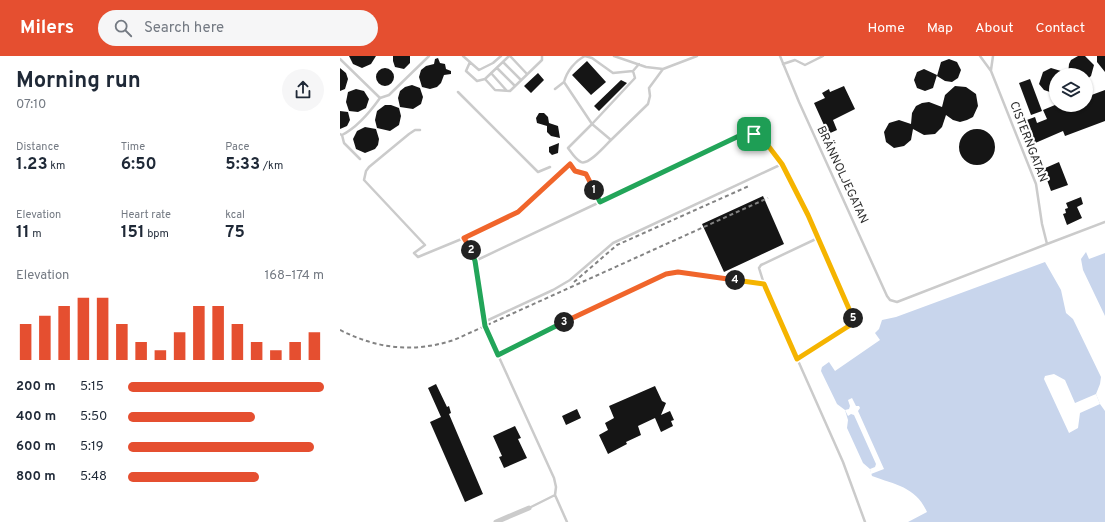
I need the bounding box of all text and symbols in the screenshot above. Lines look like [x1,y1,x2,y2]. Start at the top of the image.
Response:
search box [98,10,378,46]
text: Milers [20,16,74,40]
icon: search [112,17,134,39]
text: Search here [144,19,224,38]
text: Home [868,20,905,37]
text: Map [927,20,953,37]
text: About [975,20,1014,37]
text: Contact [1036,20,1085,37]
text: Morning run [16,68,141,95]
map controls [1049,68,1093,112]
button: layers [1049,68,1093,112]
button: share [282,69,324,111]
text: 07:10 [16,97,46,113]
street label: CISTERNGATAN [1005,99,1051,185]
pin [737,117,771,151]
icon: arrive [743,123,765,145]
street label: BRÄNNOLJEGATAN [812,124,872,226]
text: Distance [16,140,59,154]
text: Time [121,140,145,154]
text: Pace [225,140,250,154]
text: 1.23 [16,154,48,176]
text: 6:50 [121,154,157,176]
text: 5:33 [225,154,260,176]
text: km [48,159,65,173]
text: /km [260,159,283,173]
pin: 1 [584,180,604,200]
text: 1 [592,183,596,197]
text: Elevation [16,208,61,222]
text: Heart rate [121,208,171,222]
text: kcal [225,208,245,222]
text: 11 [16,222,30,244]
text: 151 [121,222,145,244]
text: 75 [225,222,245,244]
text: m [30,227,42,241]
text: bpm [145,227,169,241]
pin: 2 [461,240,481,260]
text: 2 [468,243,474,257]
text: Elevation [16,268,69,284]
text: 168–174 m [264,268,324,284]
pin: 4 [725,270,745,290]
text: 4 [731,273,739,287]
pin: 5 [843,308,863,328]
text: 5 [850,311,856,325]
pin: 3 [554,312,574,332]
text: 3 [561,315,567,329]
text: 200 m [16,379,56,395]
text: 5:15 [80,379,104,395]
text: 400 m [16,409,56,425]
text: 5:50 [80,409,107,425]
text: 600 m [16,439,56,455]
text: 5:19 [80,439,104,455]
text: 800 m [16,469,56,485]
text: 5:48 [80,469,107,485]

